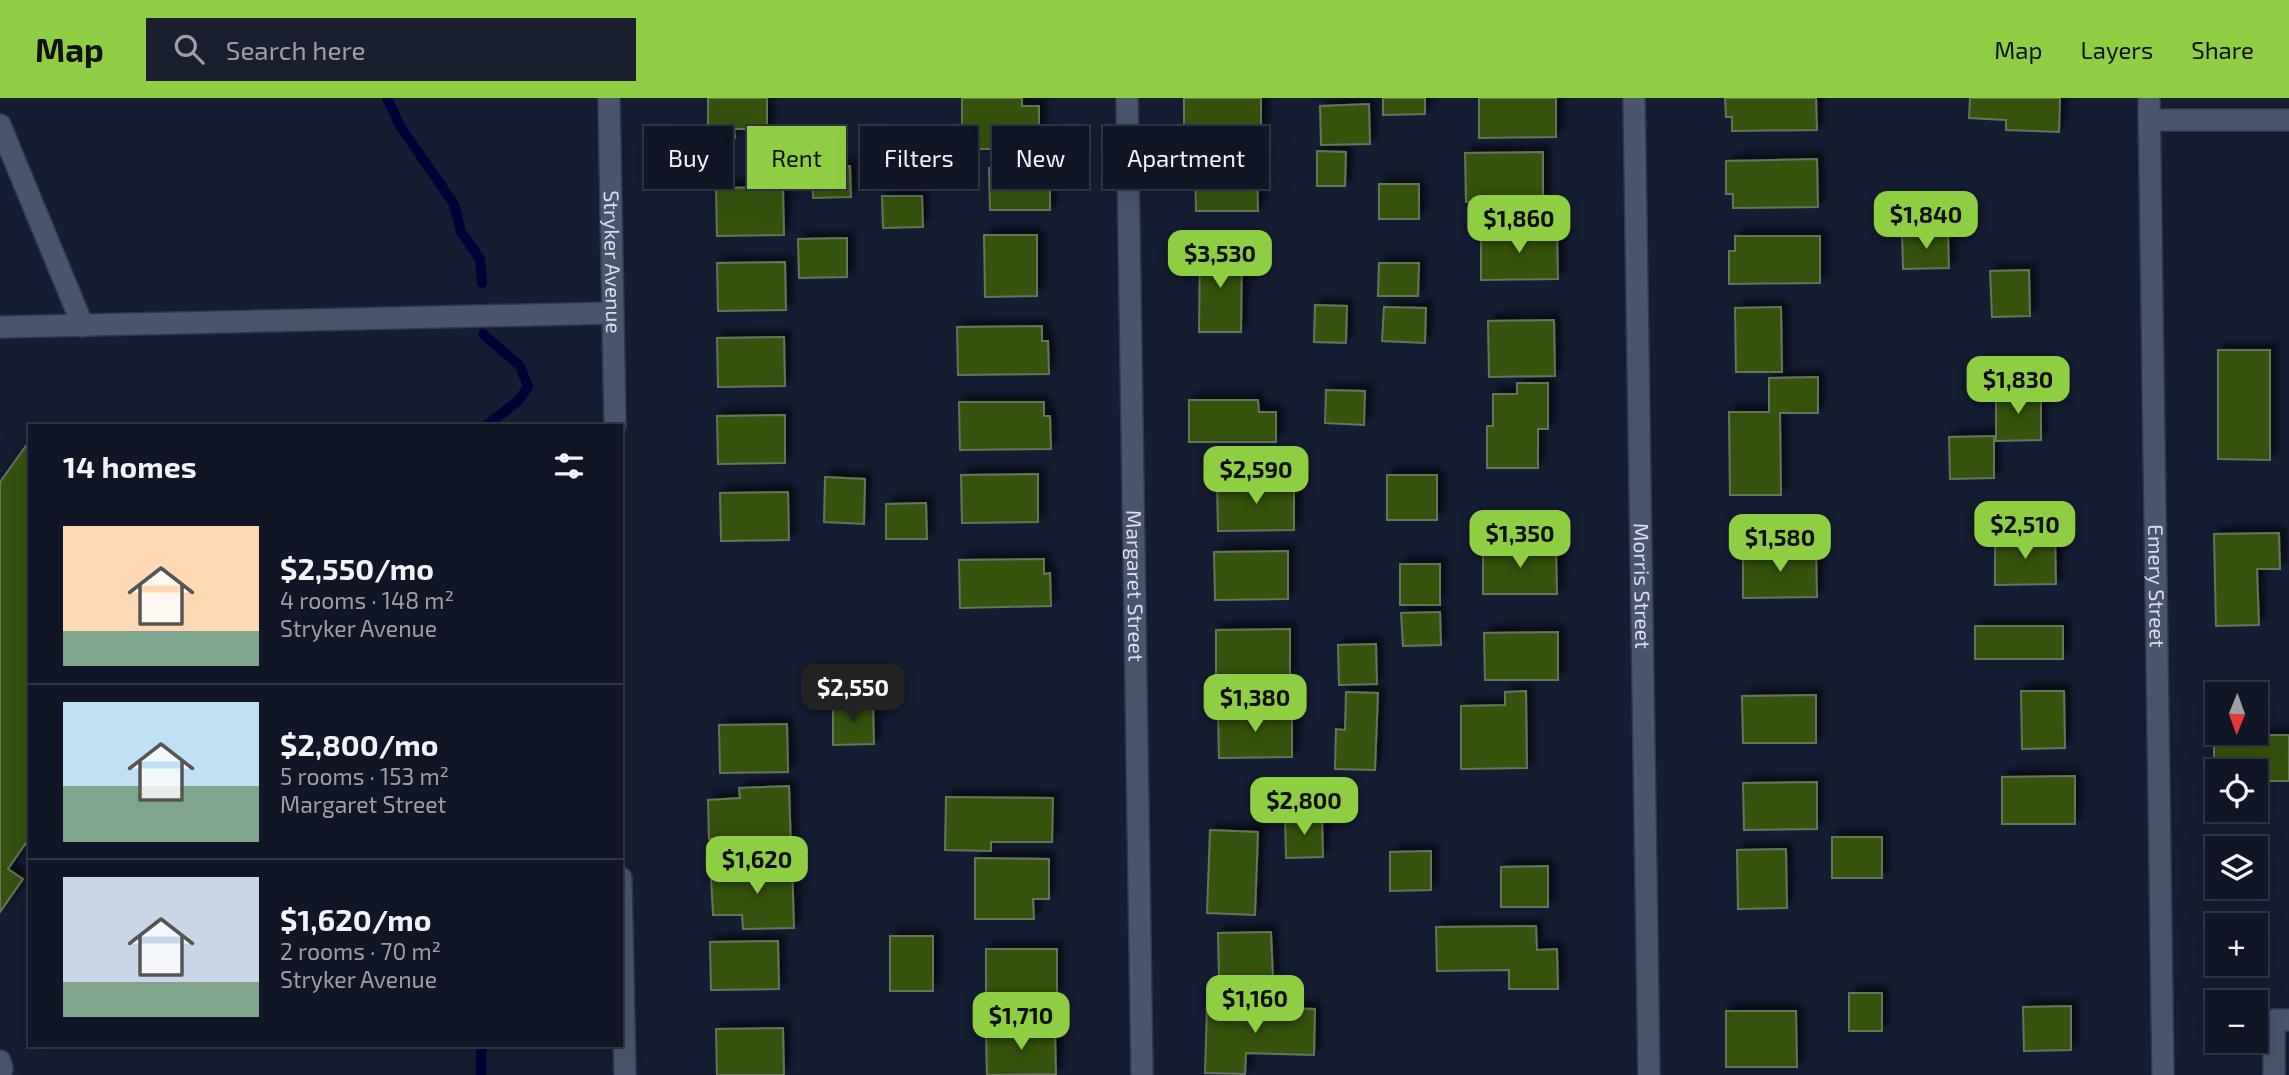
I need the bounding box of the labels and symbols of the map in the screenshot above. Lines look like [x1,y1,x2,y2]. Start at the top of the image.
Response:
street label: Stryker Avenue [600,190,627,334]
pin: $1,840 [1869,192,1983,251]
pin: $1,860 [1462,195,1576,255]
pin: $3,530 [1163,230,1277,290]
pin: $1,830 [1961,356,2075,416]
pin: $2,590 [1199,446,1313,506]
pin: $2,510 [1968,502,2082,561]
street label: Margaret Street [1122,510,1150,662]
pin: $1,350 [1463,510,1577,570]
pin: $1,580 [1723,514,1837,574]
street label: Morris Street [1630,523,1656,649]
street label: Emery Street [2144,524,2171,648]
pin: $2,550 [796,664,910,724]
pin: $1,380 [1198,674,1312,734]
north arrow [2205,682,2268,746]
pin: $2,800 [1247,778,1361,837]
pin: $1,620 [700,836,814,896]
pin: $1,160 [1198,976,1312,1035]
pin: $1,710 [964,992,1078,1052]

